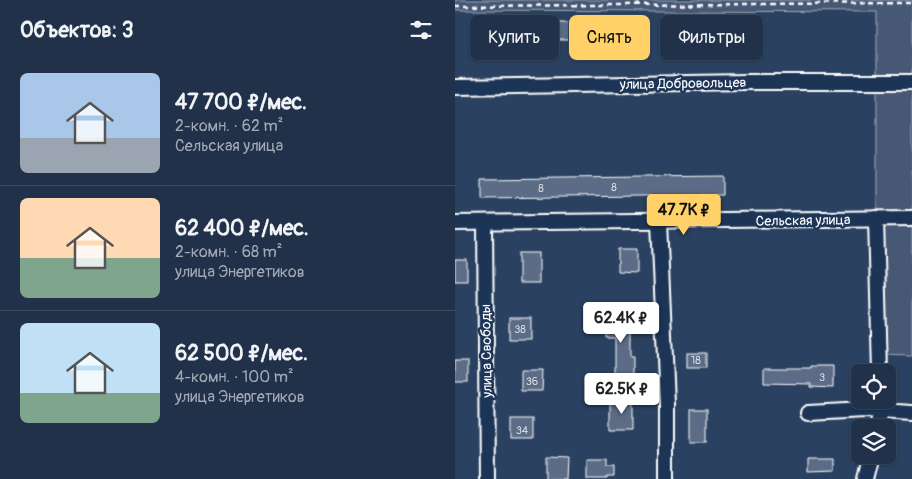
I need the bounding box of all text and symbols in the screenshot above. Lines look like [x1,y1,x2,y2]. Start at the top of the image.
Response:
chip: Купить [470,15,559,60]
chip: Снять [569,15,650,60]
chip: Фильтры [660,15,763,60]
icon: filters [407,16,435,44]
text: Объектов: 3 [20,17,134,44]
street label: улица Добровольцев [618,74,747,93]
text: 47 700 ₽/мес. [175,89,307,116]
icon: home [60,93,120,153]
text: 2-комн. · 62 m² [175,116,283,136]
text: Сельская улица [175,136,283,156]
house number: 8 [611,181,617,194]
house number: 8 [538,182,544,195]
pin: 47.7K ₽ [638,194,730,236]
text: 47.7K ₽ [658,200,710,220]
street label: Сельская улица [756,211,850,230]
text: 62 400 ₽/мес. [175,215,309,242]
icon: home [60,218,120,278]
text: 2-комн. · 68 m² [175,242,282,262]
text: улица Энергетиков [175,262,305,282]
pin: 62.4K ₽ [575,302,667,344]
street label: улица Свободы [477,304,496,399]
text: 62.4K ₽ [594,308,648,328]
house number: 38 [514,323,526,336]
text: 62 500 ₽/мес. [175,340,308,367]
icon: home [60,343,120,403]
house number: 18 [691,354,701,367]
map controls [851,364,896,464]
button: locate [851,364,896,409]
text: 4-комн. · 100 m² [175,367,293,387]
house number: 3 [819,371,825,384]
pin: 62.5K ₽ [576,372,668,415]
house number: 36 [526,375,538,388]
text: 62.5K ₽ [595,379,649,399]
text: улица Энергетиков [175,387,305,407]
button: layers [851,419,896,464]
house number: 34 [516,424,529,437]

